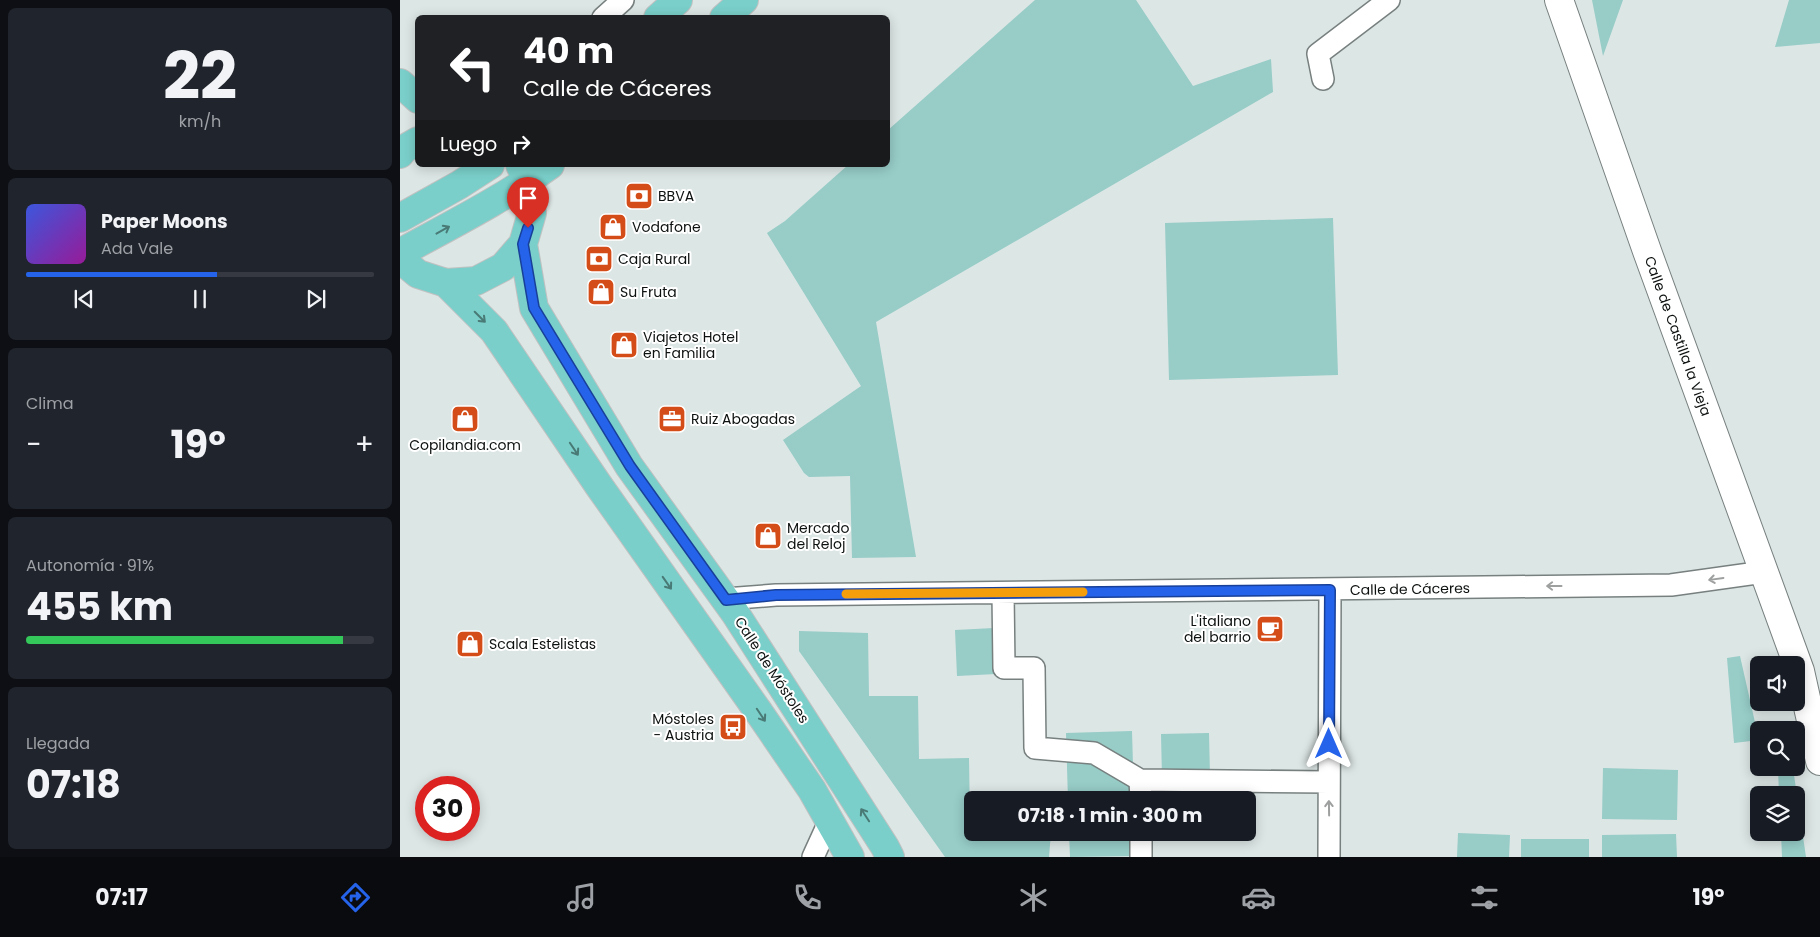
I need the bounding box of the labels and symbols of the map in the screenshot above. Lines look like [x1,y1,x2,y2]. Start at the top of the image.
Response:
pin [507,177,549,228]
bank icon: BBVA [624,181,654,211]
place label: BBVA [658,186,694,206]
shop icon: Vodafone [598,212,628,242]
place label: Vodafone [632,217,701,237]
one-way arrow [435,225,450,235]
bank icon: Caja Rural [584,244,614,274]
place label: Caja Rural [618,249,691,269]
street label: Calle de Castilla la Vieja [1640,253,1716,419]
shop icon: Su Fruta [586,277,616,307]
place label: Su Fruta [620,282,677,302]
one-way arrow [474,311,486,324]
place label: Viajetos Hotel en Familia [643,327,739,363]
shop icon: Viajetos Hotel en Familia [609,330,639,360]
shop icon: Copilandia.com [450,404,480,434]
office icon: Ruiz Abogadas [657,404,687,434]
place label: Ruiz Abogadas [691,409,795,429]
place label: Copilandia.com [409,435,521,455]
one-way arrow [569,442,579,456]
place label: Mercado del Reloj [787,518,849,554]
shop icon: Mercado del Reloj [753,521,783,551]
one-way arrow [1708,574,1724,584]
one-way arrow [662,576,672,590]
street label: Calle de Cáceres [1350,578,1470,600]
one-way arrow [1546,581,1562,591]
place label: L'italiano del barrio [1184,611,1251,647]
street label: Calle de Móstoles [730,613,814,727]
cafe icon: L'italiano del barrio [1255,614,1285,644]
shop icon: Scala Estelistas [455,629,485,659]
place label: Scala Estelistas [489,634,596,654]
one-way arrow [756,708,766,722]
place label: Móstoles - Austria [652,709,714,745]
bus stop icon: Móstoles - Austria [718,712,748,742]
position arrow [1302,717,1354,769]
speed limit sign: 30 [415,776,480,841]
one-way arrow [1324,801,1334,817]
one-way arrow [859,809,869,823]

